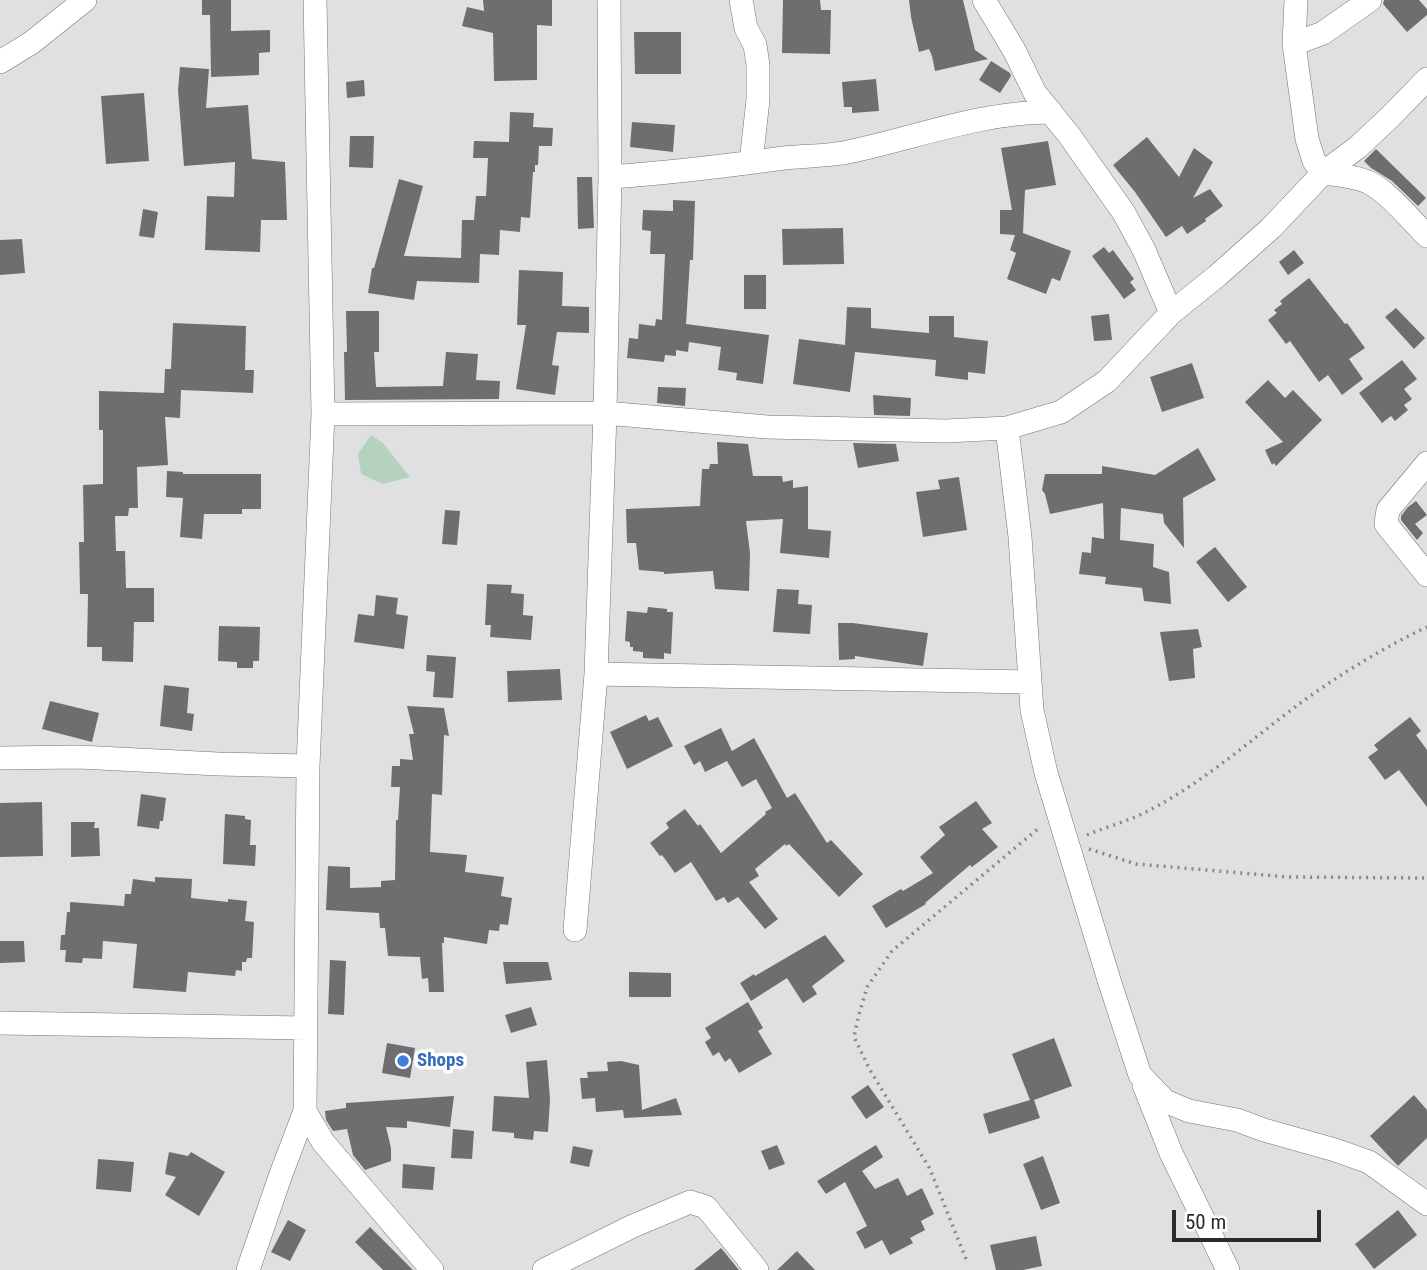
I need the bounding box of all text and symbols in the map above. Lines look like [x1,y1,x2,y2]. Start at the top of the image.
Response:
place label: Shops [417,1050,464,1072]
marker: Shops [395,1053,411,1069]
scale bar [1175,1196,1324,1240]
text: 50 m [1185,1210,1226,1234]

